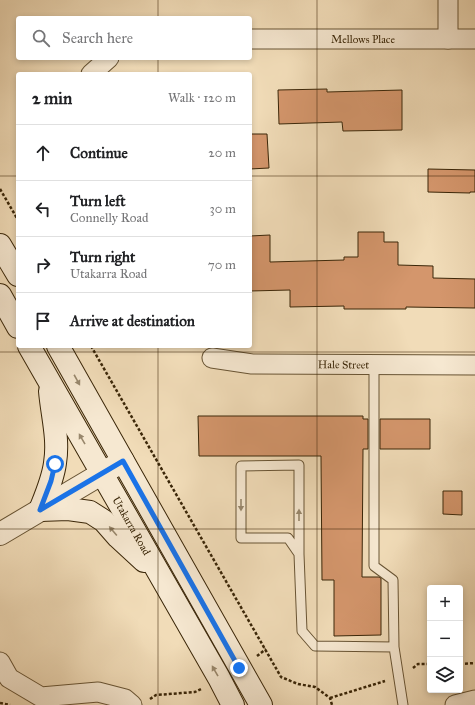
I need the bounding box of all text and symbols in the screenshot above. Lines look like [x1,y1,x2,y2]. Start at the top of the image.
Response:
search box [16,16,252,60]
icon: search [30,27,52,49]
text: Search here [62,29,133,47]
street label: Mellows Place [331,33,395,46]
text: 2 min [32,88,72,109]
text: Walk · 120 m [168,90,236,106]
icon: ahead [32,142,54,164]
text: Continue [70,144,128,162]
text: 20 m [208,145,236,161]
text: Turn left [70,192,126,210]
icon: left [32,198,54,220]
text: 30 m [210,201,236,217]
text: Connelly Road [70,210,148,226]
text: Turn right [70,248,135,266]
icon: right [32,254,54,276]
text: 70 m [208,257,236,273]
text: Utakarra Road [70,266,147,282]
icon: arrive [32,310,54,332]
text: Arrive at destination [70,312,195,330]
street label: Hale Street [318,358,369,371]
one-way arrow [74,374,81,386]
one-way arrow [78,433,85,445]
route start [46,455,64,473]
street label: Utakarra Road [110,494,154,558]
one-way arrow [238,499,244,512]
one-way arrow [296,508,302,521]
one-way arrow [108,525,117,536]
map controls [427,585,463,693]
button: + [427,585,463,621]
button: − [427,621,463,657]
button: layers [427,657,463,693]
route end [230,659,248,677]
one-way arrow [212,665,219,676]

